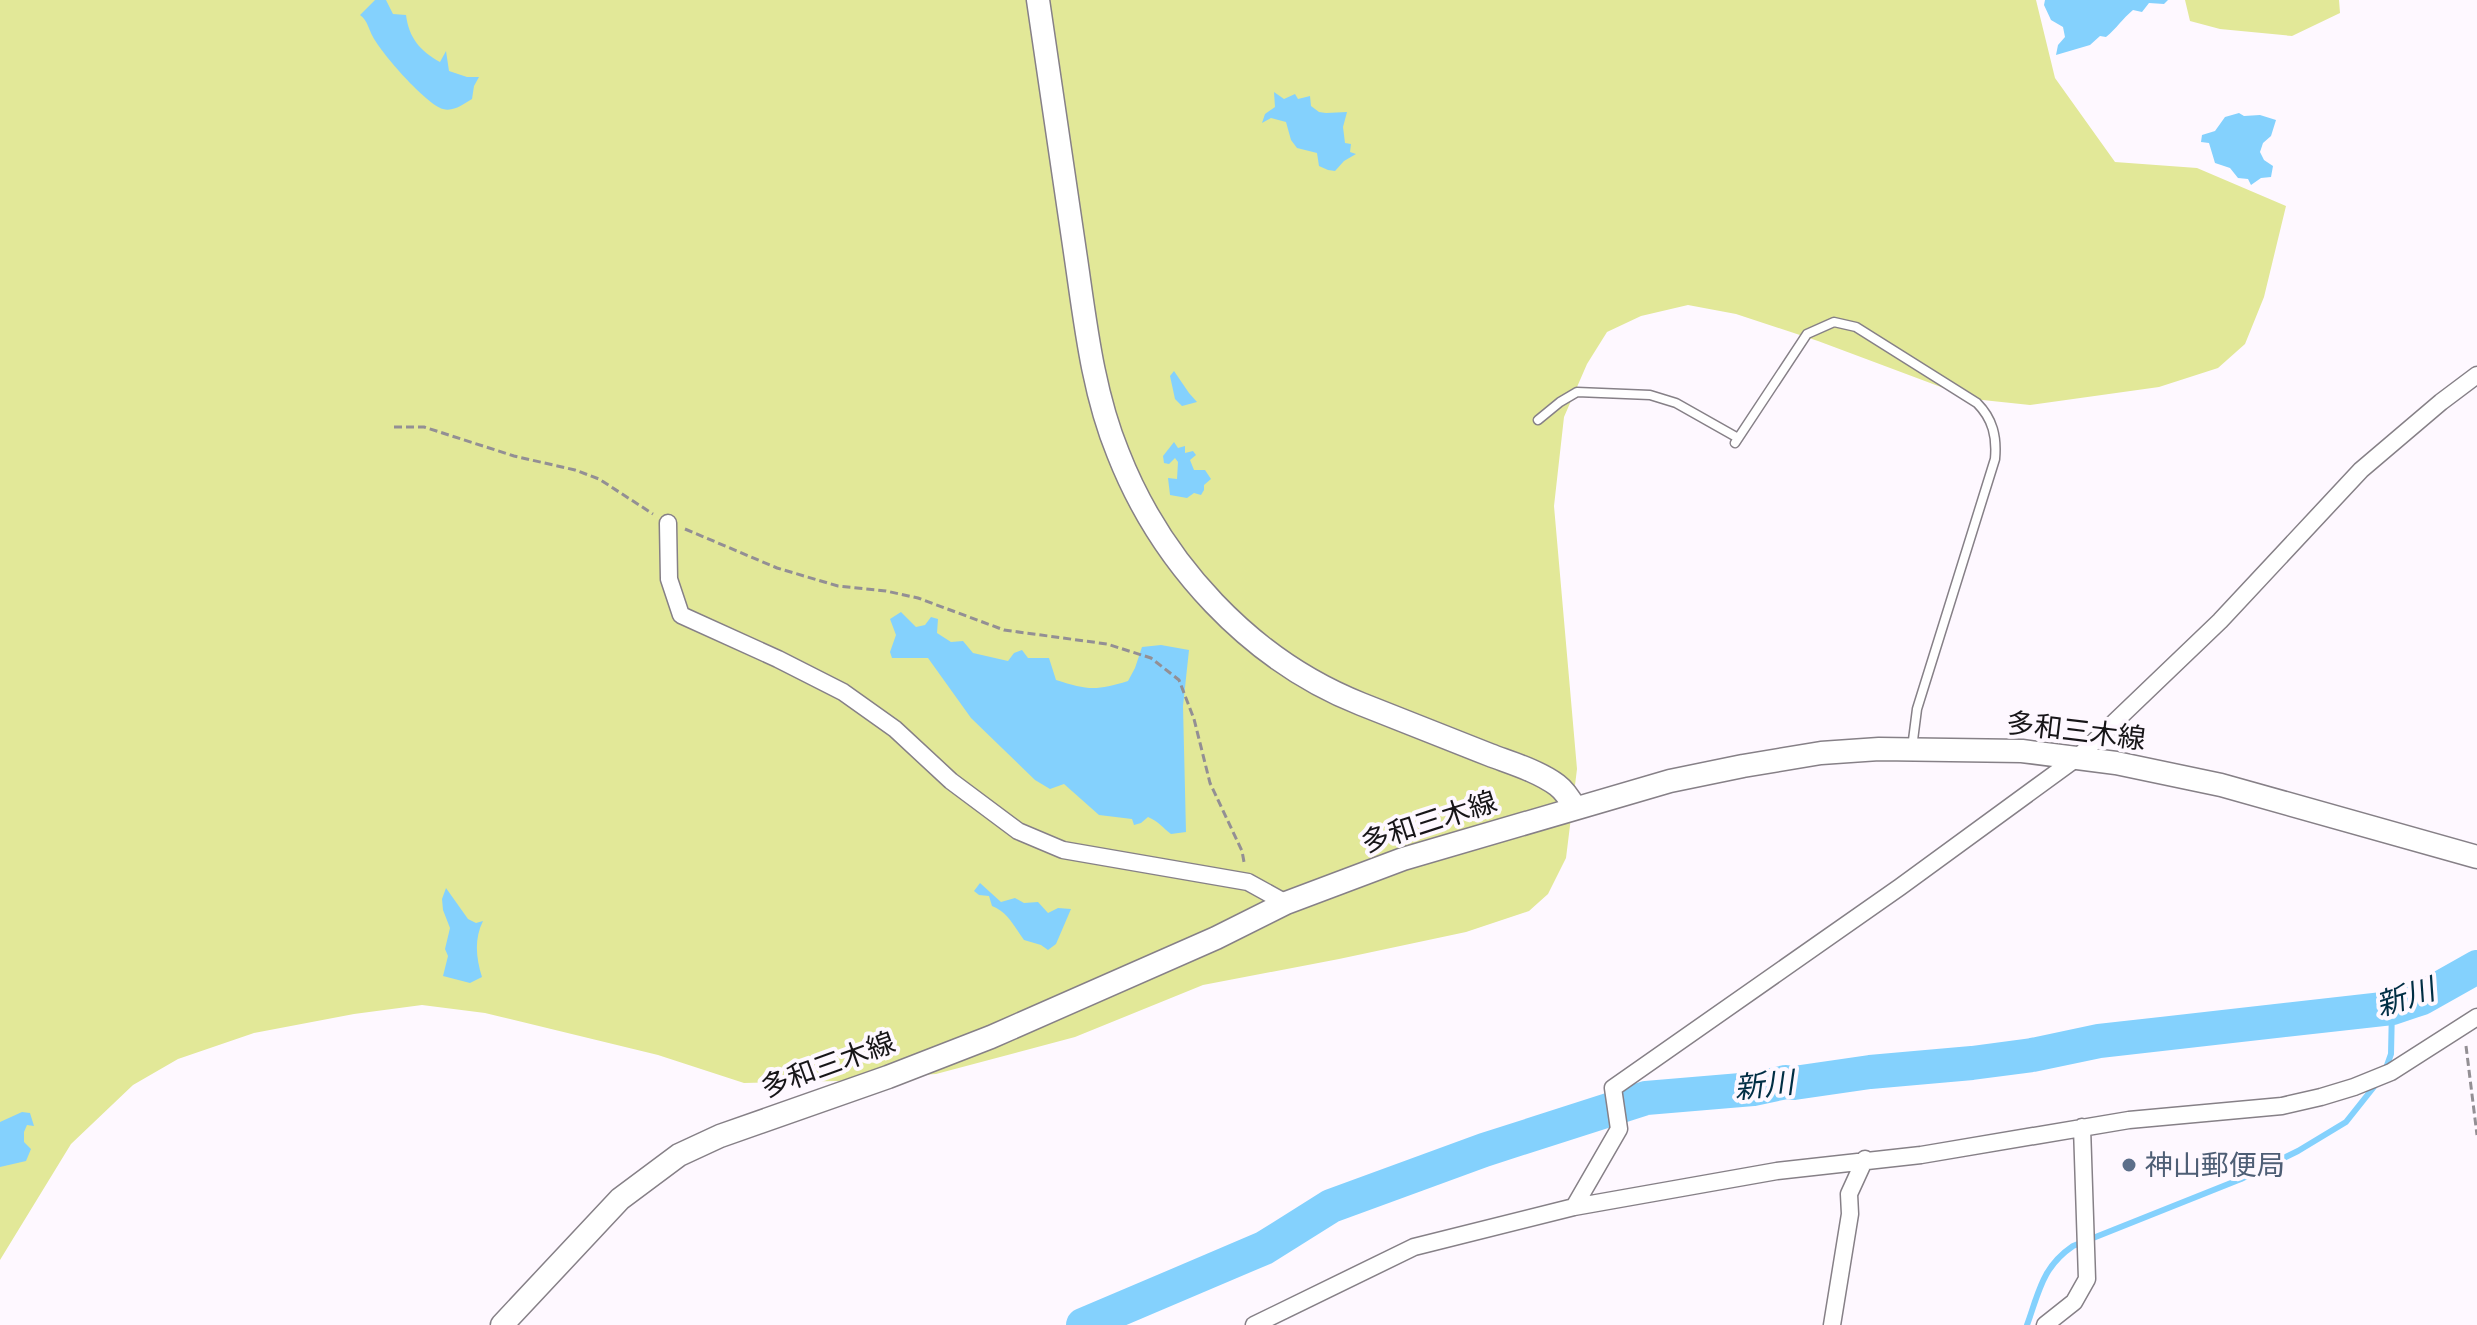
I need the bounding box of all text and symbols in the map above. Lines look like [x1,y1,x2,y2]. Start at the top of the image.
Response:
street label: 多和三木線 [2005,706,2147,756]
street label: 多和三木線 [1357,785,1501,859]
water label: 新川 [2371,970,2442,1023]
street label: 多和三木線 [757,1026,899,1104]
water label: 新川 [1732,1064,1799,1106]
place label: 神山郵便局 [2145,1149,2285,1182]
marker: 神山郵便局 [2120,1156,2138,1174]

